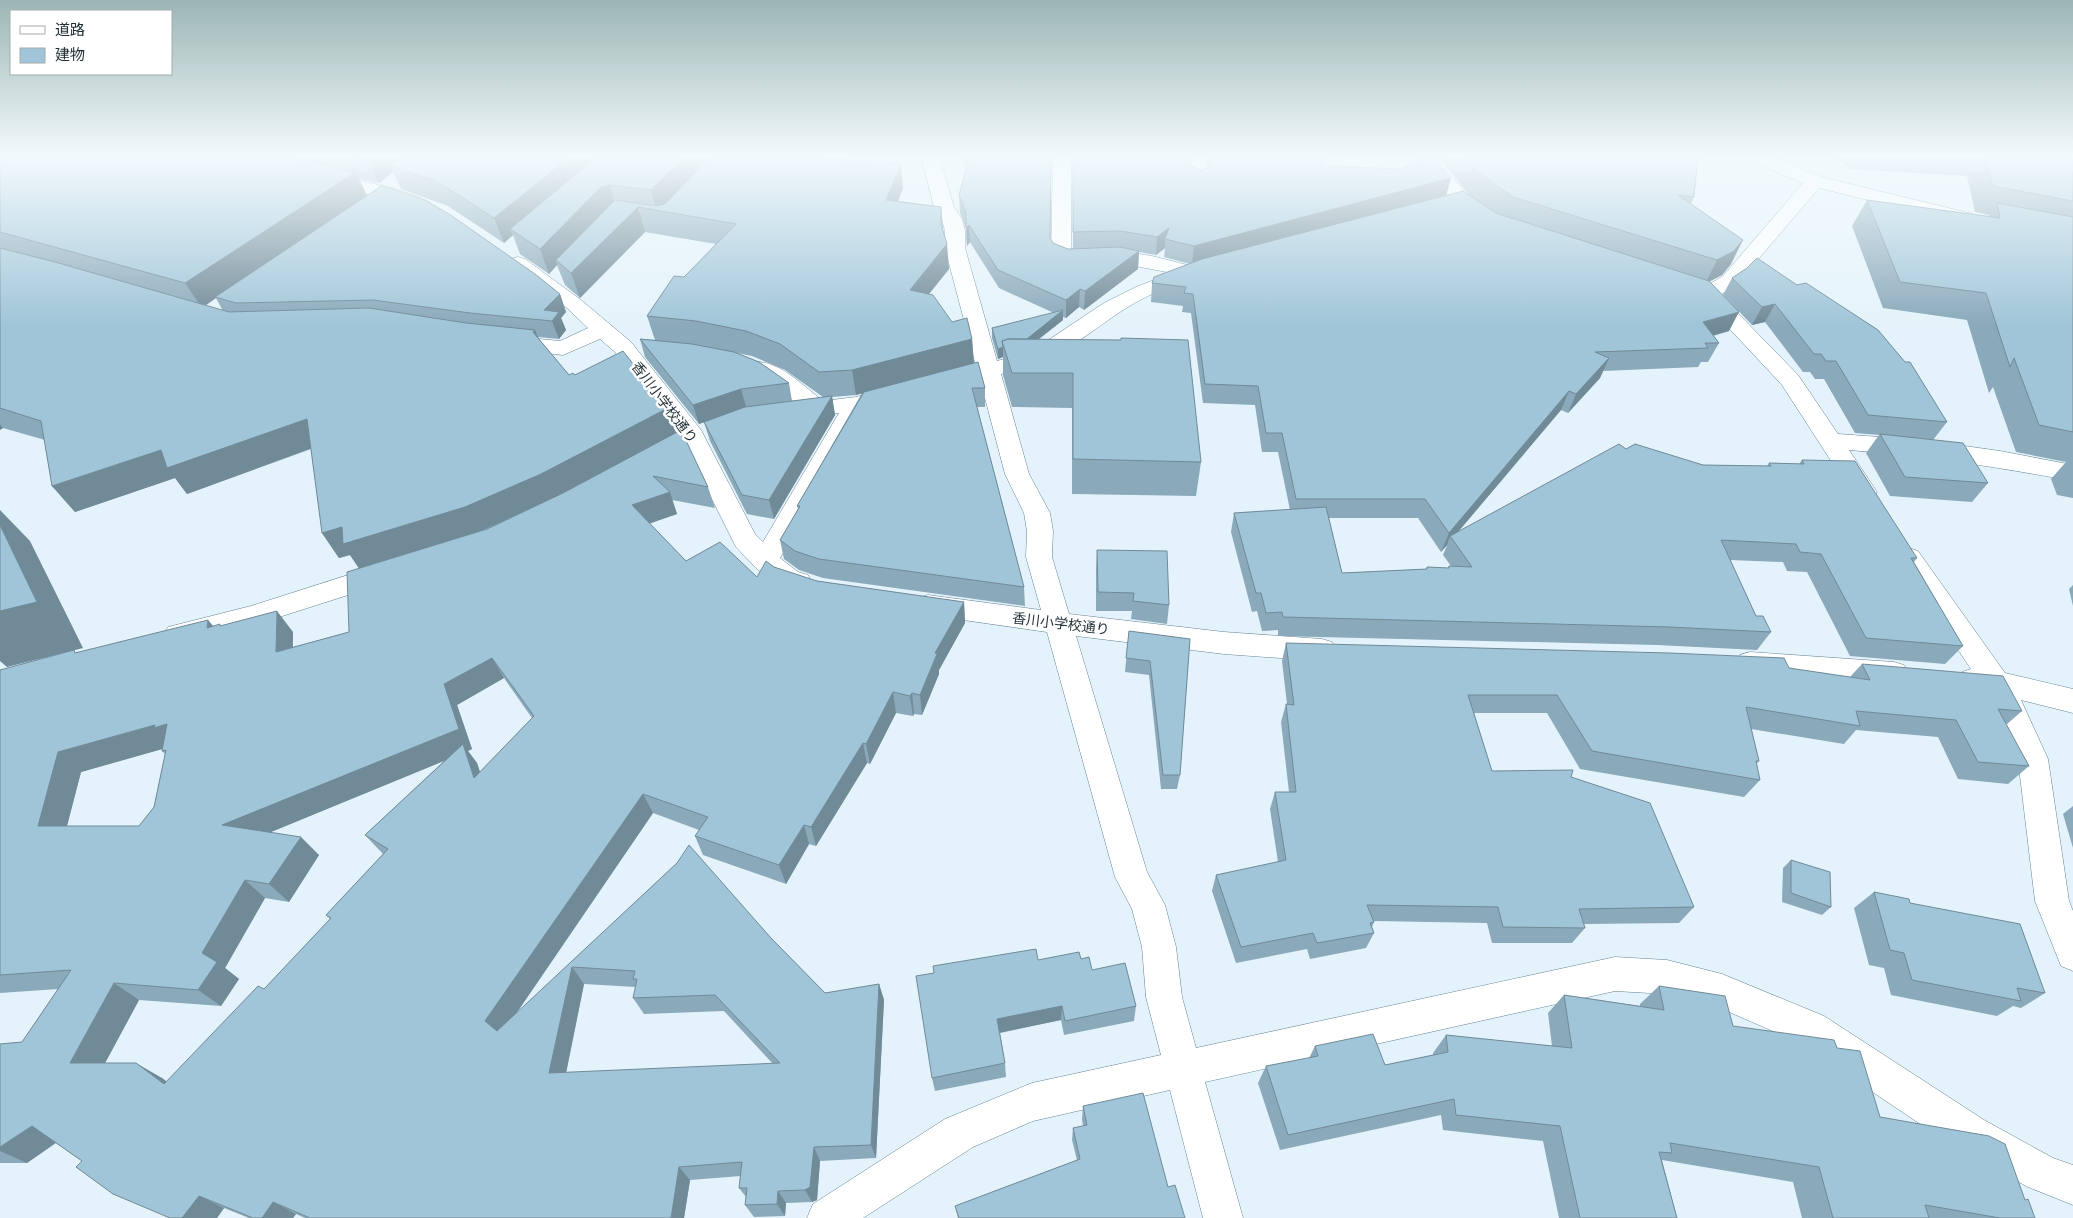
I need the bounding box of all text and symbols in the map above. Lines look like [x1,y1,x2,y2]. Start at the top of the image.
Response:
legend [10,10,172,75]
text: 道路 [55,20,85,39]
text: 建物 [55,45,85,64]
street label: 香川小学校通り [629,358,701,446]
street label: 香川小学校通り [1011,609,1111,637]

